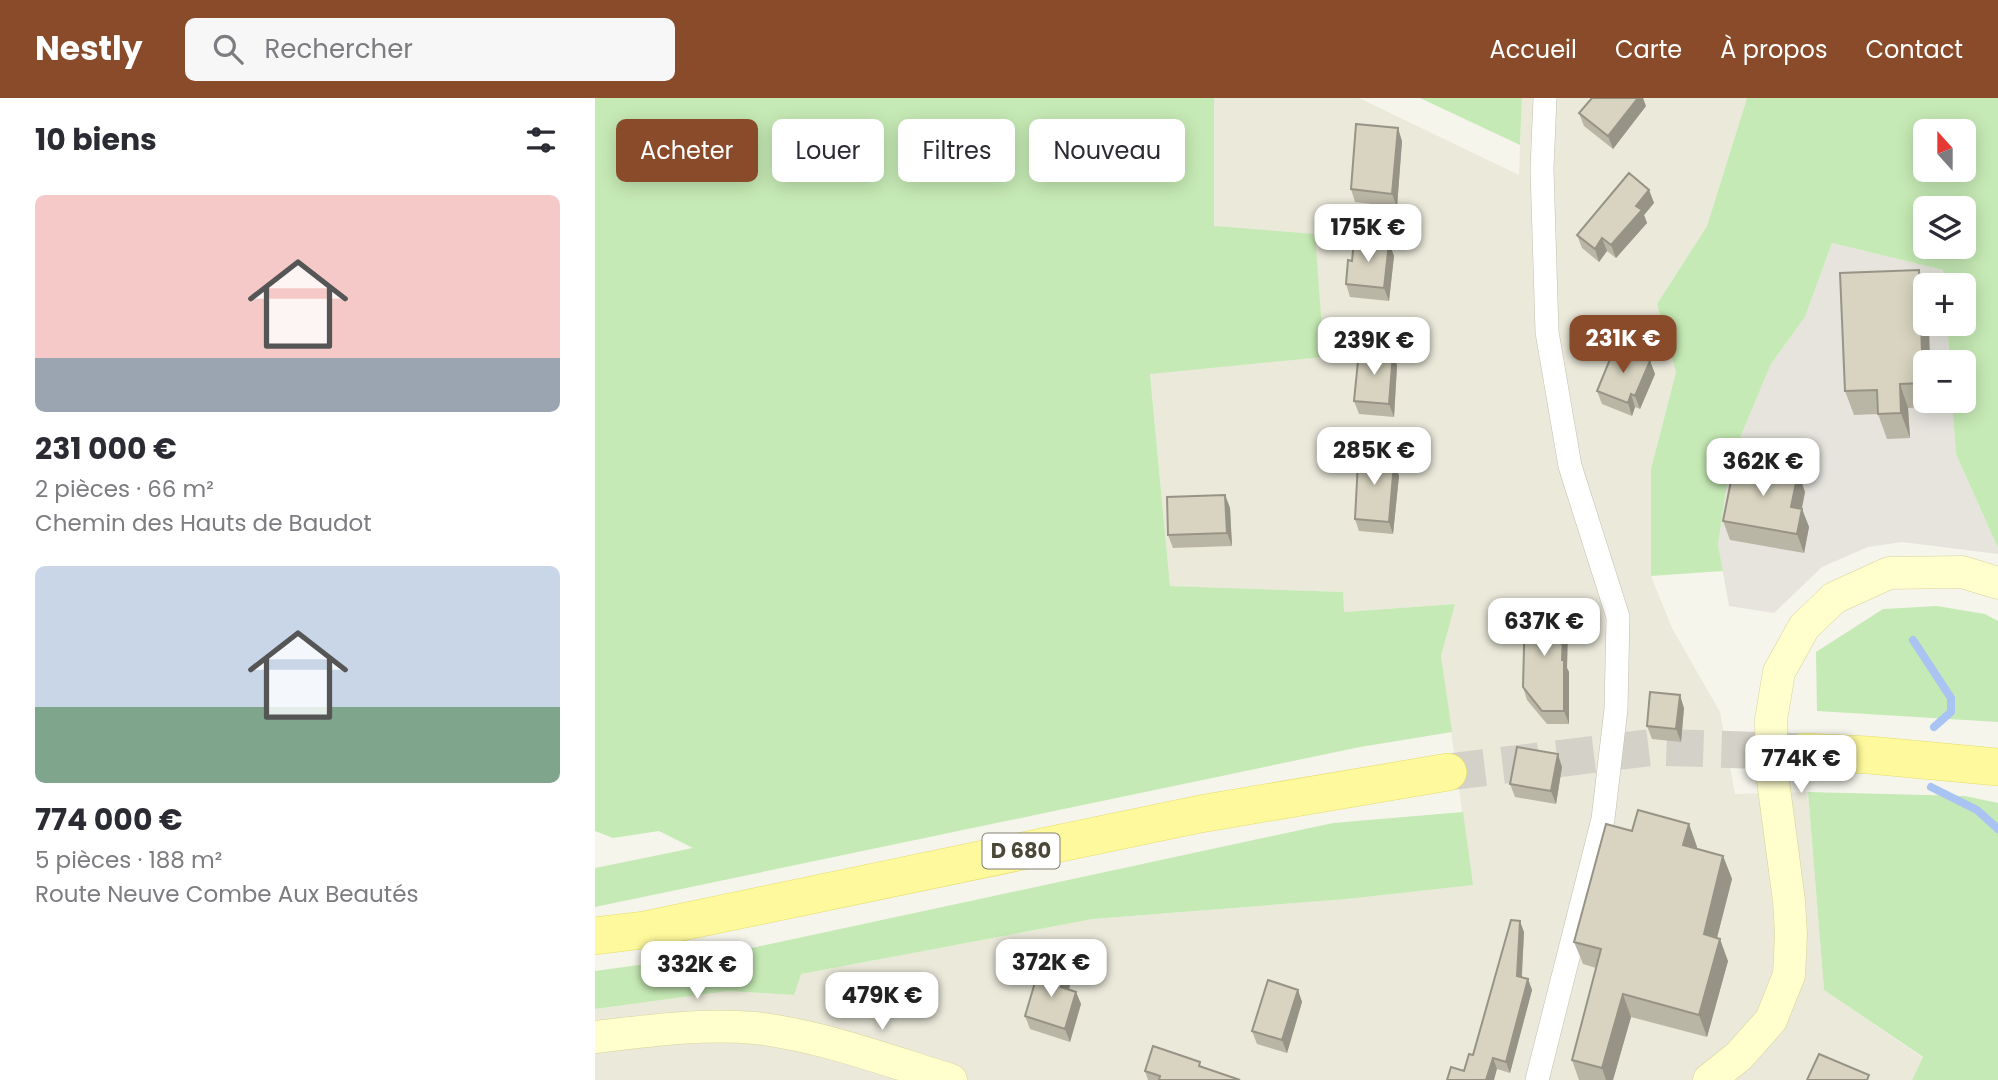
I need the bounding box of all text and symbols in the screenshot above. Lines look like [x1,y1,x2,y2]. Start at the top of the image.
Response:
search box [185,18,675,81]
text: Nestly [35,25,143,72]
icon: search [209,30,247,68]
text: Rechercher [265,31,413,67]
text: Accueil [1490,33,1577,66]
text: Carte [1615,33,1682,66]
text: À propos [1720,33,1827,66]
text: Contact [1865,33,1963,66]
text: 10 biens [35,118,157,161]
chip: Acheter [616,119,758,182]
chip: Louer [772,119,884,182]
chip: Filtres [898,119,1015,182]
chip: Nouveau [1029,119,1185,182]
north arrow [1913,119,1976,182]
map controls [1913,119,1976,413]
icon: filters [522,121,560,159]
button: layers [1913,196,1976,259]
pin: 175K € [1311,204,1425,264]
text: 175K € [1330,211,1406,243]
icon: home [235,241,361,367]
button: + [1913,273,1976,336]
pin: 231K € [1566,316,1680,375]
pin: 239K € [1317,317,1431,377]
text: 231K € [1586,322,1660,354]
text: 239K € [1334,324,1414,356]
button: − [1913,350,1976,413]
text: 231 000 € [35,427,177,470]
pin: 285K € [1317,428,1431,487]
text: 285K € [1333,434,1415,466]
pin: 362K € [1706,438,1820,498]
text: 362K € [1723,445,1803,477]
text: 2 pièces · 66 m² [35,473,214,505]
text: Chemin des Hauts de Baudot [35,507,372,539]
pin: 637K € [1487,598,1601,658]
text: 637K € [1504,605,1584,637]
icon: home [235,612,361,738]
pin: 774K € [1744,736,1858,795]
text: 774K € [1761,742,1841,774]
text: 774 000 € [35,798,183,841]
road number: D 680 [983,834,1059,868]
text: 5 pièces · 188 m² [35,844,222,876]
text: Route Neuve Combe Aux Beautés [35,878,418,910]
pin: 372K € [994,940,1108,999]
pin: 332K € [640,942,754,1001]
text: 372K € [1012,946,1090,978]
text: 332K € [657,948,737,980]
pin: 479K € [825,972,939,1032]
text: 479K € [841,979,923,1011]

